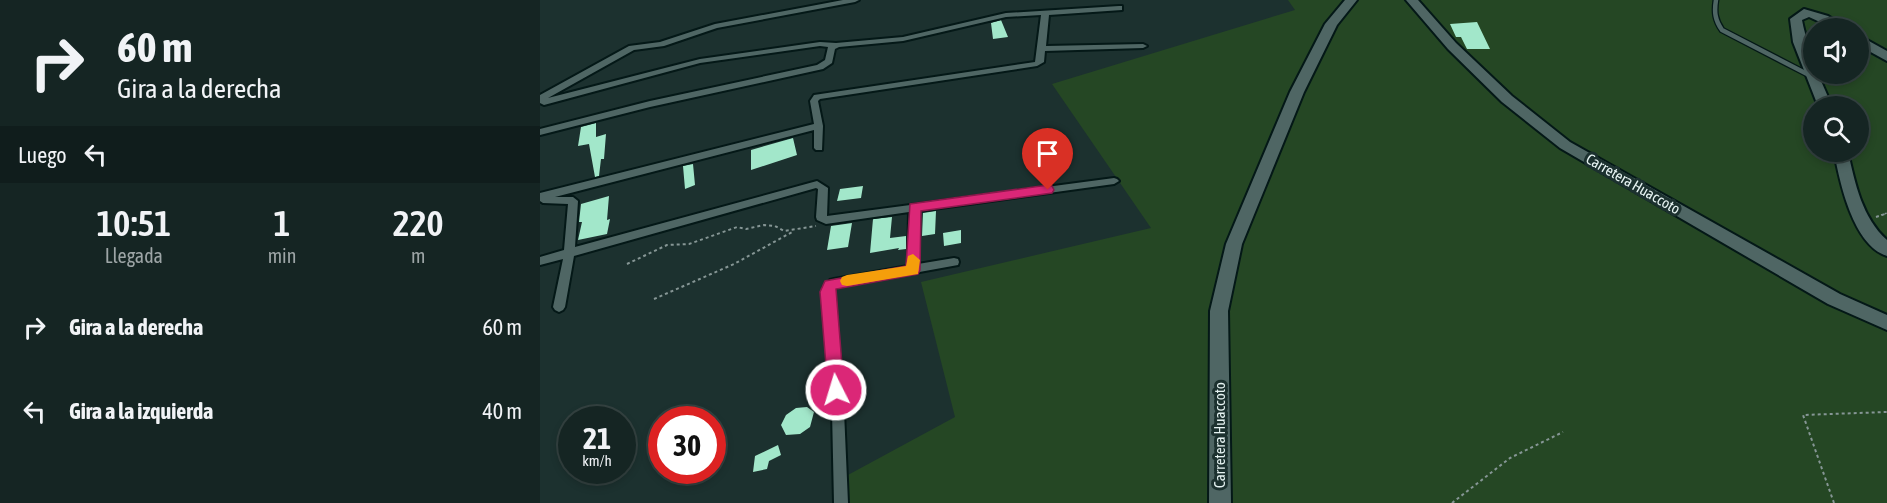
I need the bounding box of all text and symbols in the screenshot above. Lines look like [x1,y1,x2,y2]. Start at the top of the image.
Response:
map controls [1803,18,1869,162]
button: sound [1803,18,1869,84]
text: 60 m [117,23,192,71]
icon: right [18,24,96,102]
text: Gira a la derecha [117,73,282,104]
button: search [1803,96,1869,162]
pin [1022,128,1073,190]
icon: arrive [1031,137,1064,170]
icon: left [79,138,112,171]
text: Luego [18,142,67,168]
street label: Carretera Huaccoto [1583,150,1683,217]
text: 10:51 [96,202,171,244]
text: 1 [274,202,290,244]
text: 220 [393,202,444,244]
text: Llegada [105,244,163,267]
text: min [268,244,296,267]
text: m [411,244,425,267]
icon: right [18,311,51,344]
text: Gira a la derecha [69,314,203,340]
text: 60 m [482,314,522,340]
position arrow [804,358,868,422]
street label: Carretera Huaccoto [1211,382,1228,488]
icon: left [18,395,51,428]
text: Gira a la izquierda [69,398,213,424]
text: 40 m [482,398,522,424]
speed limit sign: 30 [648,406,726,484]
text: 21 [583,421,611,455]
text: km/h [582,452,612,469]

